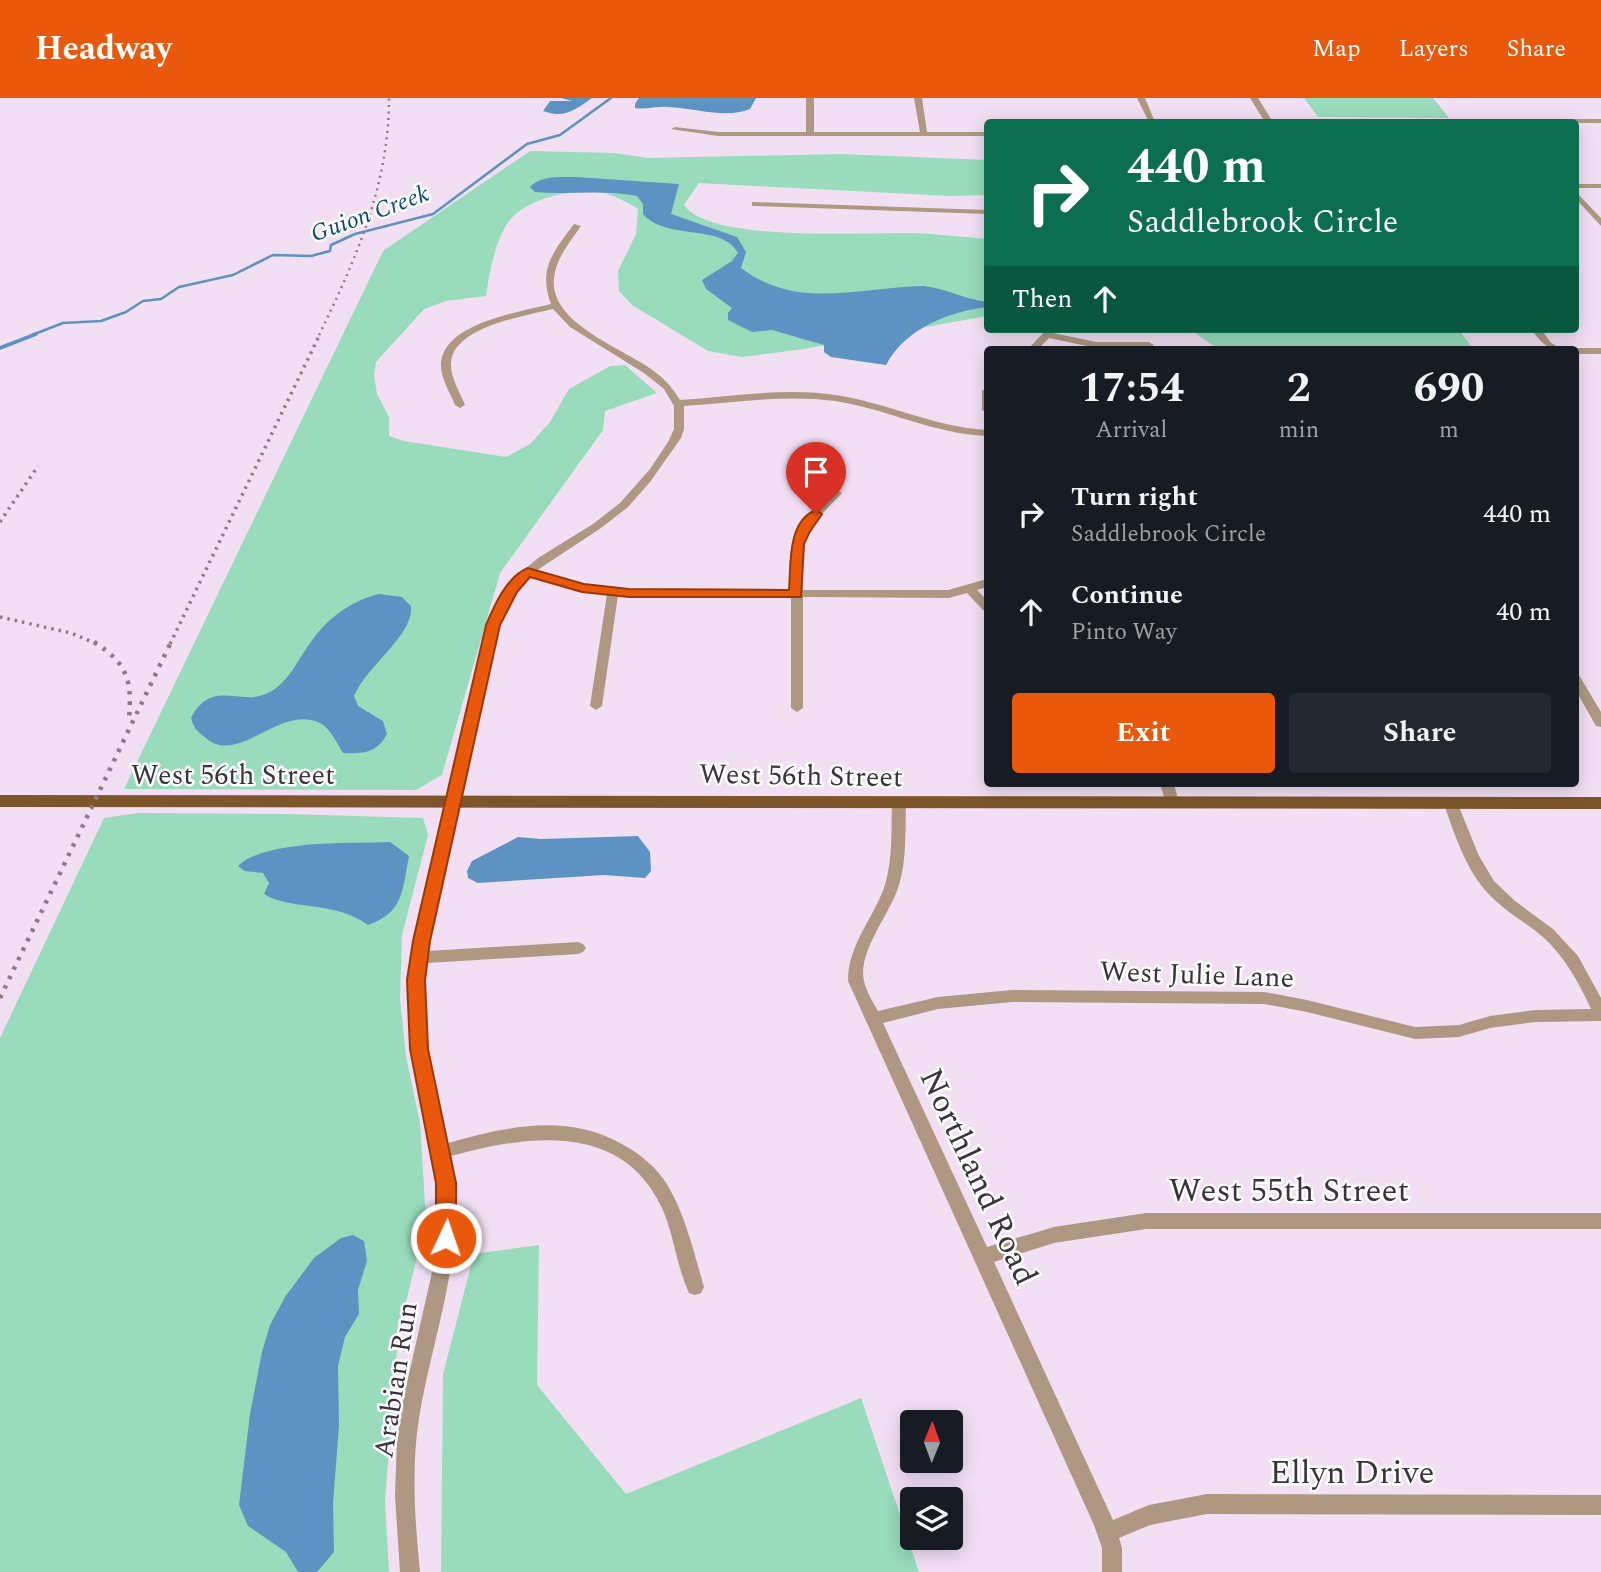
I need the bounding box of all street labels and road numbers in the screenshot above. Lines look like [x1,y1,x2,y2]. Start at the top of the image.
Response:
street label: West 56th Street [699,753,903,799]
street label: West 56th Street [131,754,335,797]
street label: West Julie Lane [1099,950,1295,1000]
street label: Northland Road [906,1060,1050,1294]
street label: West 55th Street [1169,1166,1409,1216]
street label: Arabian Run [362,1299,430,1461]
street label: Ellyn Drive [1269,1448,1435,1498]

